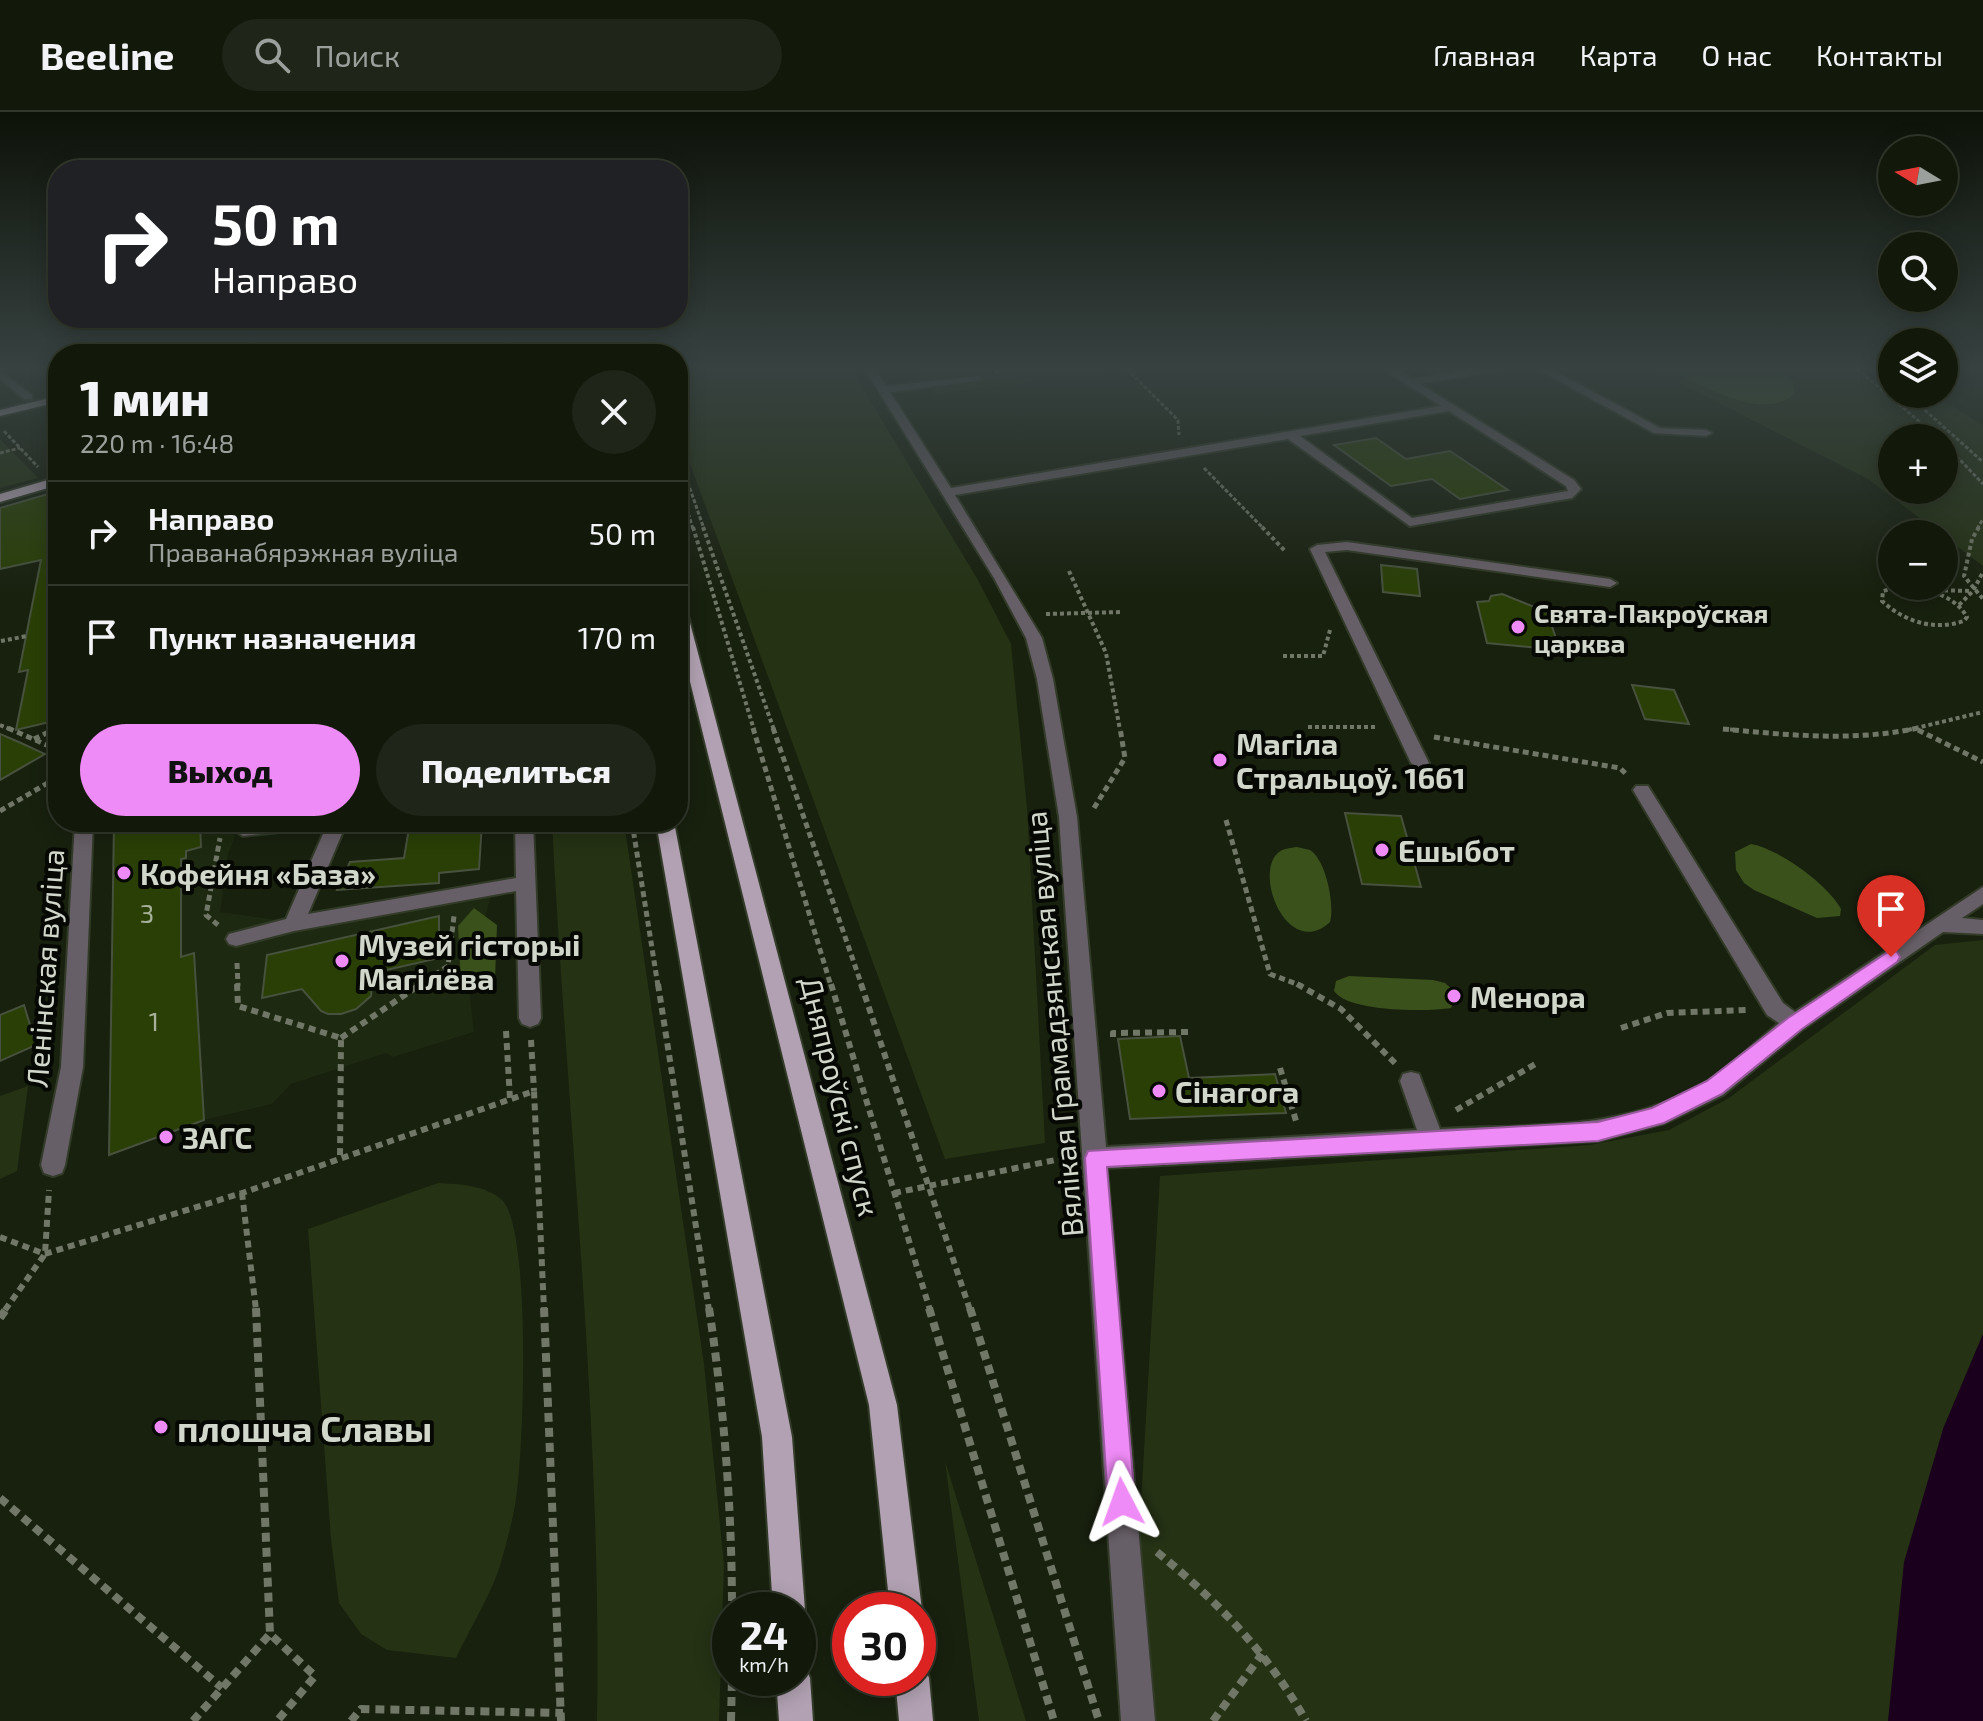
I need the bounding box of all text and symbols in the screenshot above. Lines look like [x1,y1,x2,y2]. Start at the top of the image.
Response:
search box [222,19,782,91]
text: Beeline [40,32,174,78]
icon: search [250,33,294,77]
text: Поиск [314,37,400,73]
text: Главная [1433,38,1536,72]
text: Карта [1580,38,1658,72]
text: О нас [1702,38,1772,72]
text: Контакты [1816,38,1943,72]
north arrow [1878,136,1958,216]
map controls [1878,136,1958,600]
text: 50 m [212,189,340,256]
icon: right [80,192,184,296]
button: search [1878,232,1958,312]
text: Направо [212,257,358,300]
button: layers [1878,328,1958,408]
text: 1 мин [80,368,210,426]
button: close [572,370,656,454]
button: + [1878,424,1958,504]
text: 220 m · 16:48 [80,427,234,458]
text: Направо [148,500,274,536]
icon: right [80,511,124,555]
text: 50 m [589,515,656,551]
button: − [1878,520,1958,600]
text: Праванабярэжная вуліца [148,536,458,567]
place label: Свята-Пакроўская царква [1534,597,1768,658]
icon: arrive [80,615,124,659]
marker: Свята-Пакроўская царква [1509,618,1527,636]
text: Пункт назначения [148,619,416,655]
text: 170 m [578,619,656,655]
button: Выход [80,724,360,816]
button: Поделиться [376,724,656,816]
place label: Магіла Стральцоў. 1661 [1236,725,1466,796]
marker: Магіла Стральцоў. 1661 [1211,751,1229,769]
street label: Вялікая Грамадзянская вуліца [1016,810,1091,1238]
place label: Ешыбот [1398,832,1515,868]
marker: Ешыбот [1373,841,1391,859]
street label: Ленінская вуліца [18,848,71,1088]
place label: Кофейня «База» [140,855,376,891]
marker: Кофейня «База» [115,864,133,882]
pin [1857,875,1925,957]
icon: arrive [1869,887,1913,931]
house number: 3 [140,897,154,928]
place label: Музей гісторыі Магілёва [358,926,581,996]
marker: Музей гісторыі Магілёва [333,952,351,970]
street label: Дняпроўскі спуск [793,972,888,1220]
place label: Менора [1470,978,1586,1014]
marker: Менора [1445,987,1463,1005]
house number: 1 [149,1005,159,1036]
place label: Сінагога [1175,1073,1299,1109]
marker: Сінагога [1150,1082,1168,1100]
place label: ЗАГС [182,1119,252,1155]
marker: ЗАГС [157,1128,175,1146]
place label: плошча Славы [177,1406,432,1449]
marker: плошча Славы [152,1418,170,1436]
position arrow [1080,1460,1164,1544]
speed limit sign: 30 [832,1592,936,1696]
text: 24 [740,1610,788,1658]
text: km/h [739,1652,789,1676]

